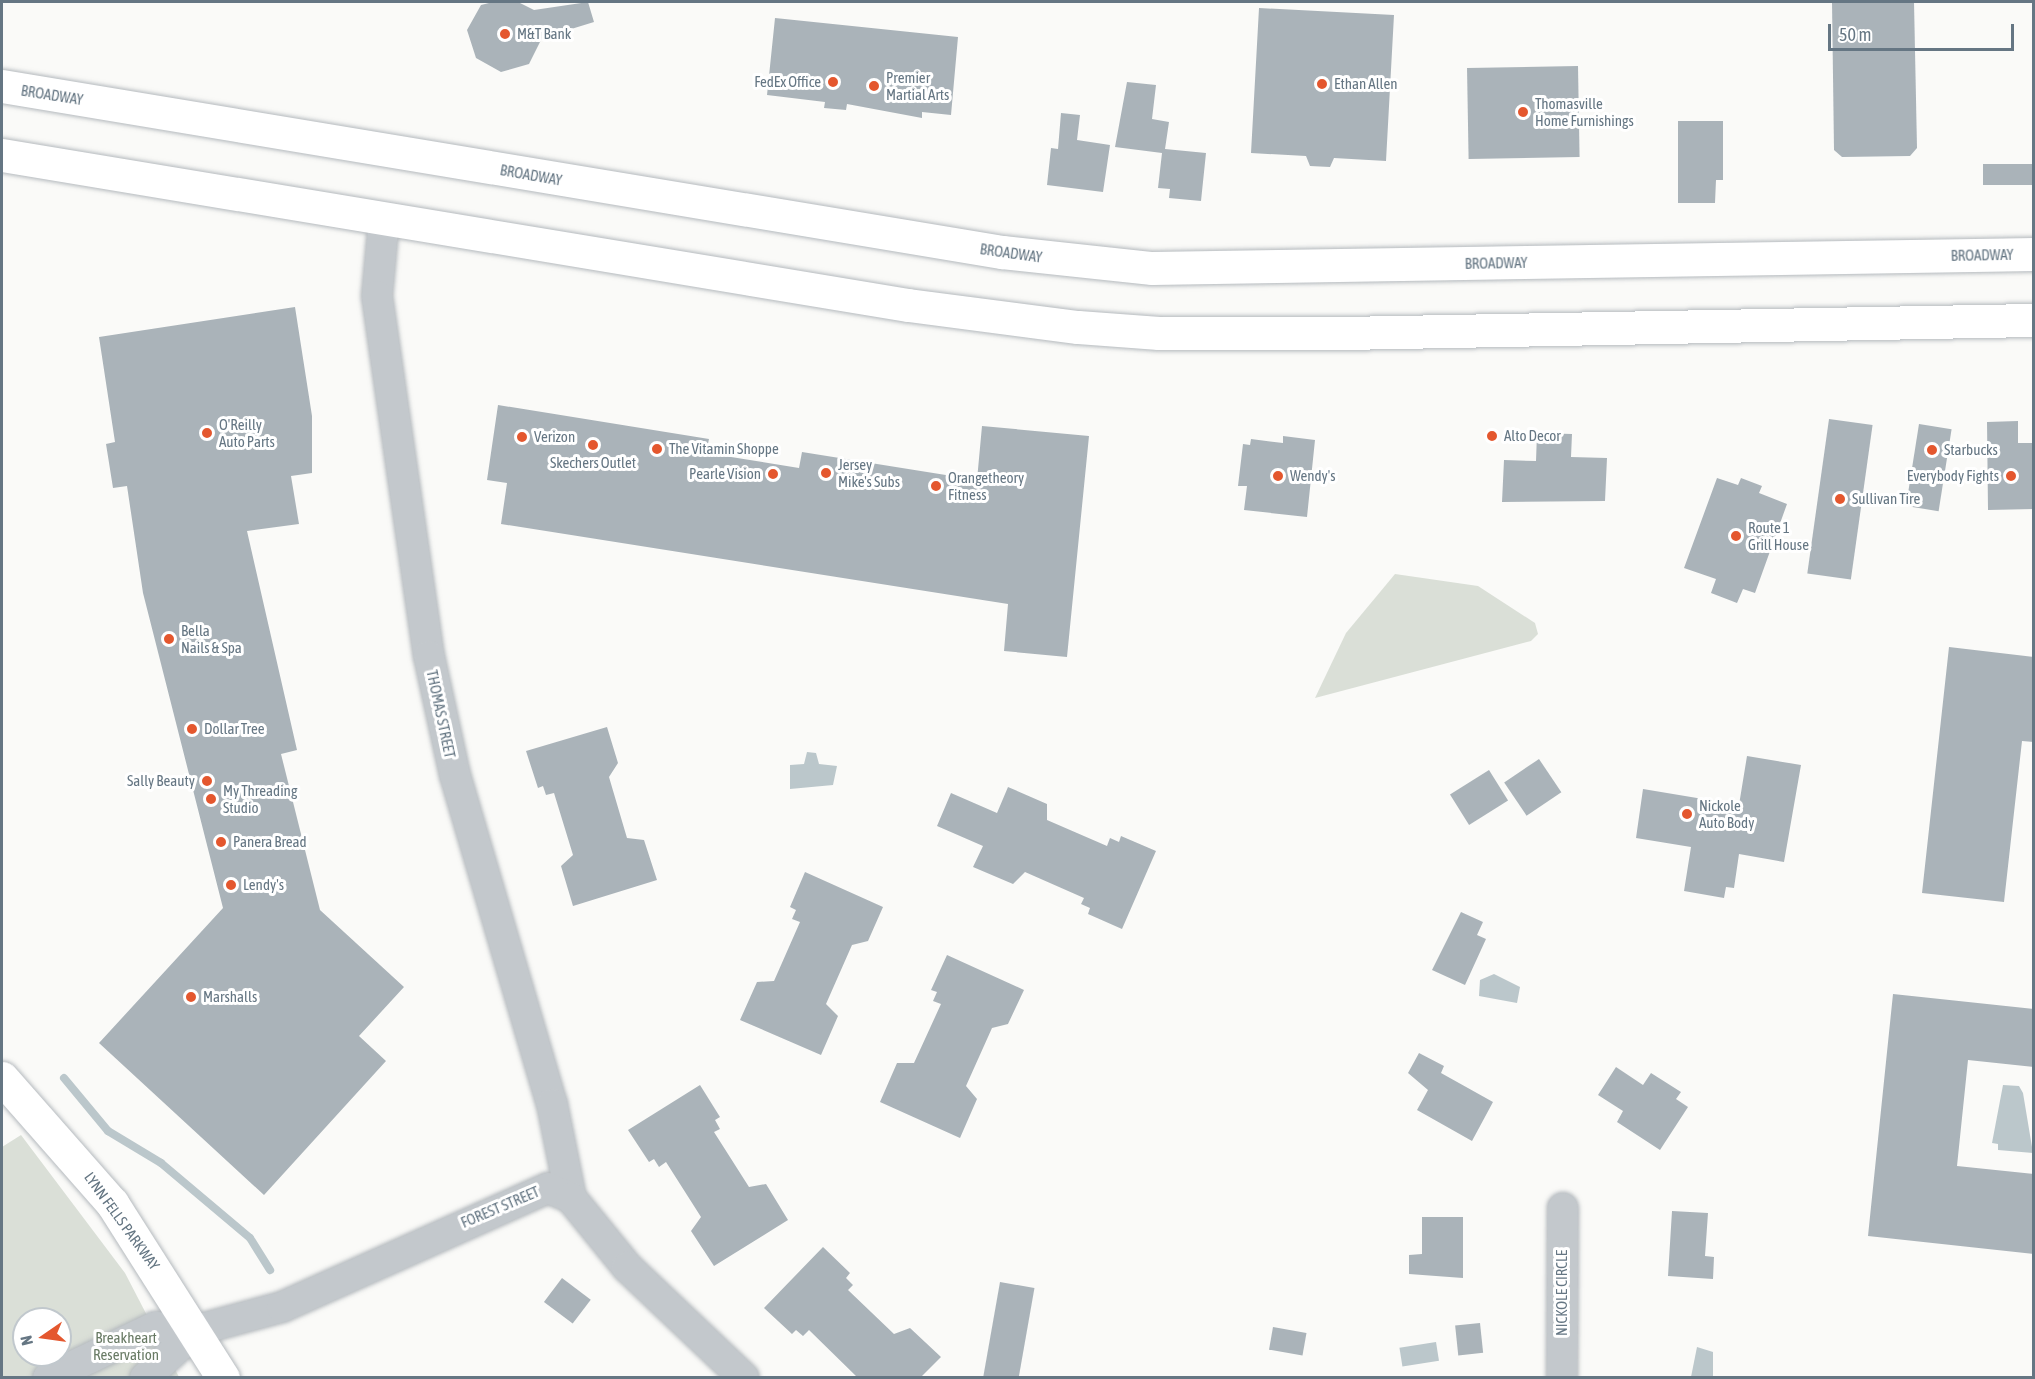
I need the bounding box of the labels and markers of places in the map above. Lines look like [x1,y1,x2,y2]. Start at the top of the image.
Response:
place label: M&T Bank [517,25,571,43]
marker: M&T Bank [498,27,512,41]
place label: Premier Martial Arts [886,68,949,103]
place label: FedEx Office [754,73,821,91]
marker: FedEx Office [826,75,840,89]
place label: Ethan Allen [1334,75,1398,93]
marker: Ethan Allen [1315,77,1329,91]
marker: Premier Martial Arts [867,79,881,93]
place label: Thomasville Home Furnishings [1535,94,1634,129]
marker: Thomasville Home Furnishings [1516,105,1530,119]
place label: O'Reilly Auto Parts [219,415,275,450]
marker: O'Reilly Auto Parts [200,426,214,440]
place label: Alto Decor [1504,427,1561,445]
place label: Verizon [534,428,575,446]
marker: Alto Decor [1485,429,1499,443]
marker: Verizon [515,430,529,444]
marker: Skechers Outlet [586,438,600,452]
place label: The Vitamin Shoppe [669,440,779,458]
place label: Starbucks [1944,441,1998,459]
marker: The Vitamin Shoppe [650,442,664,456]
marker: Starbucks [1925,443,1939,457]
place label: Skechers Outlet [550,454,636,472]
place label: Jersey Mike's Subs [838,455,900,490]
place label: Pearle Vision [689,465,761,483]
marker: Jersey Mike's Subs [819,466,833,480]
marker: Pearle Vision [766,467,780,481]
place label: Wendy's [1290,467,1336,485]
place label: Everybody Fights [1907,467,1999,485]
place label: Orangetheory Fitness [948,468,1024,503]
marker: Wendy's [1271,469,1285,483]
marker: Everybody Fights [2004,469,2018,483]
marker: Orangetheory Fitness [929,479,943,493]
place label: Sullivan Tire [1852,490,1920,508]
marker: Sullivan Tire [1833,492,1847,506]
place label: Route 1 Grill House [1748,518,1809,553]
marker: Route 1 Grill House [1729,529,1743,543]
place label: Bella Nails & Spa [181,621,242,656]
marker: Bella Nails & Spa [162,632,176,646]
place label: Dollar Tree [204,720,265,738]
marker: Dollar Tree [185,722,199,736]
place label: Sally Beauty [127,772,195,790]
marker: Sally Beauty [200,774,214,788]
place label: My Threading Studio [223,781,297,816]
marker: My Threading Studio [204,792,218,806]
place label: Nickole Auto Body [1699,796,1754,831]
marker: Nickole Auto Body [1680,807,1694,821]
place label: Panera Bread [233,833,307,851]
marker: Panera Bread [214,835,228,849]
place label: Lendy's [243,876,284,894]
marker: Lendy's [224,878,238,892]
place label: Marshalls [203,988,257,1006]
marker: Marshalls [184,990,198,1004]

